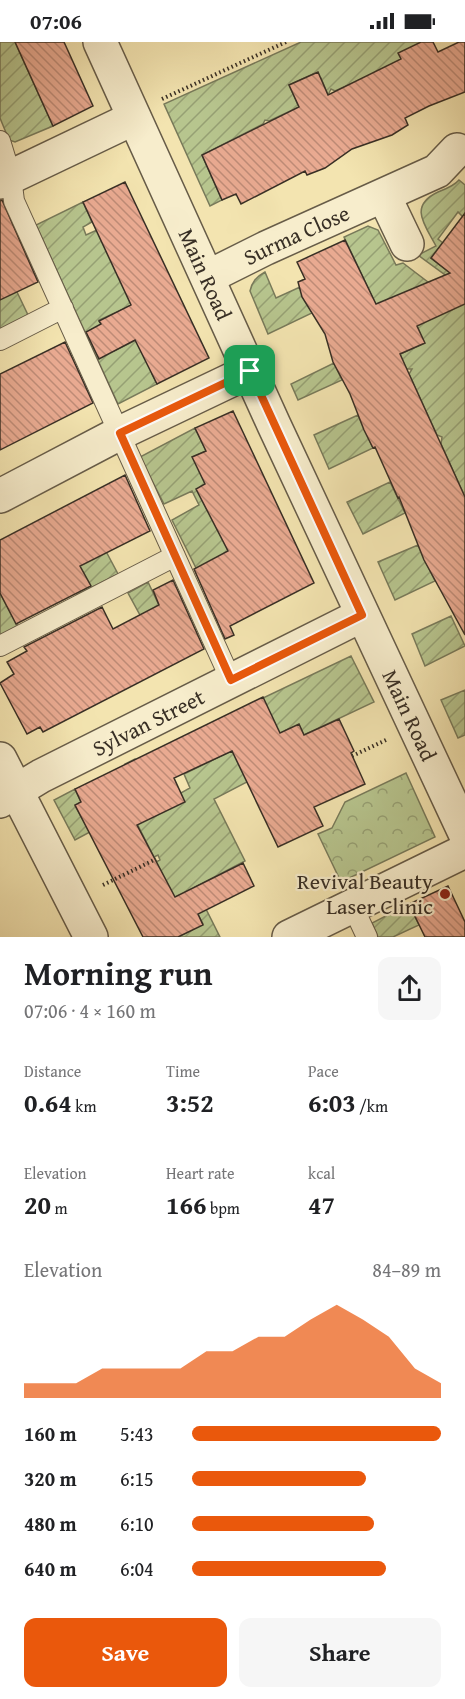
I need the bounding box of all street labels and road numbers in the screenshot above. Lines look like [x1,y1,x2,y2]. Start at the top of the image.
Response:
street label: Surma Close [238,197,355,273]
street label: Main Road [171,223,240,326]
street label: Main Road [375,664,445,766]
street label: Sylvan Street [87,681,210,764]

